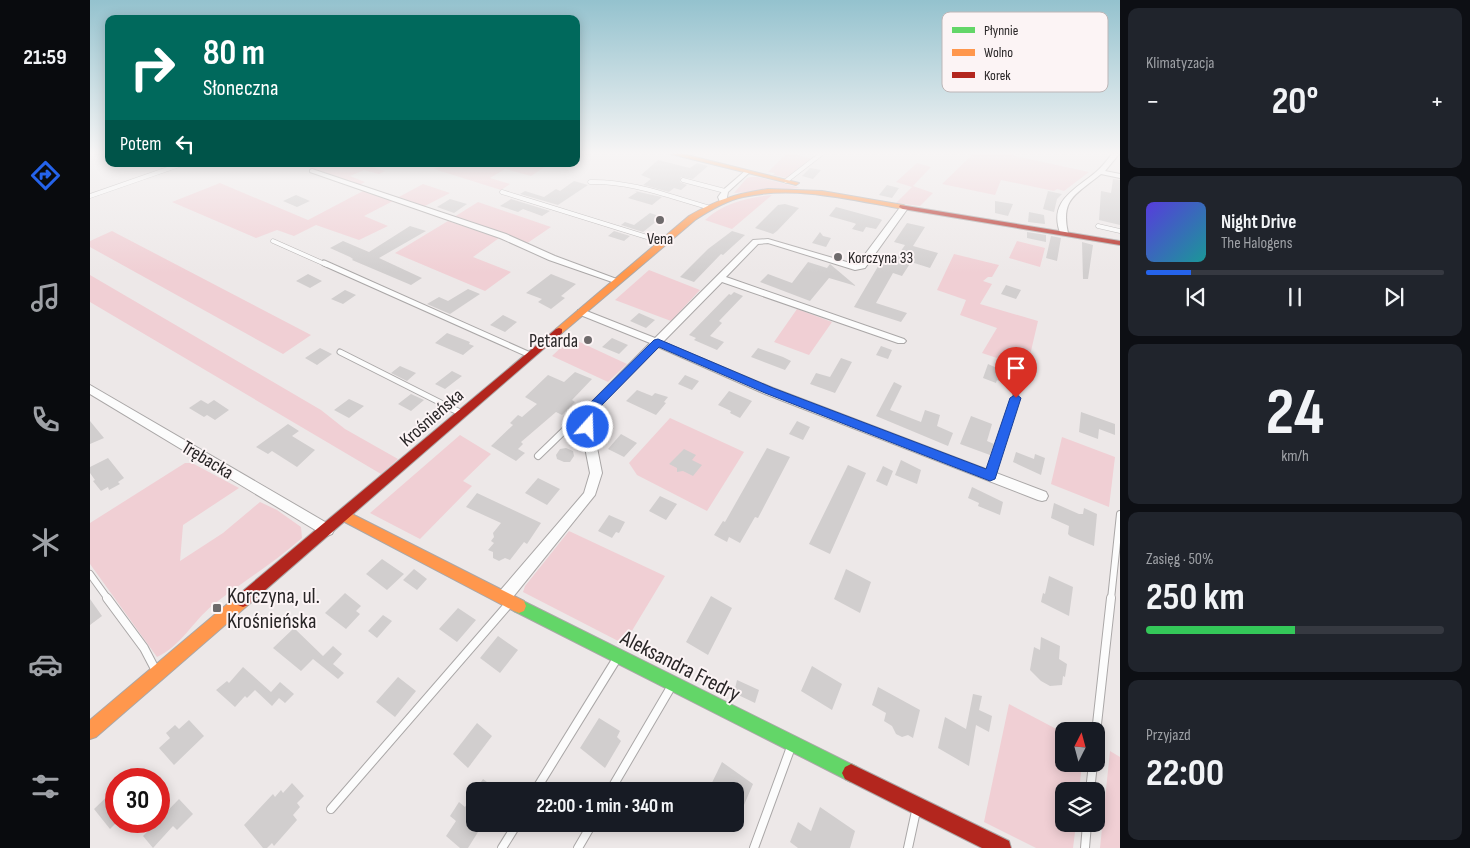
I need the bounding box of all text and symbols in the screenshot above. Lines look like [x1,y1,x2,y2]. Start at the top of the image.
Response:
legend [942,12,1108,92]
text: Płynnie [984,22,1018,39]
text: 80 m [203,32,265,75]
icon: right [120,35,185,100]
text: 21:59 [23,44,67,71]
text: Wolno [984,44,1013,61]
text: Klimatyzacja [1146,54,1215,73]
text: Korek [984,67,1011,84]
text: Słoneczna [203,75,278,102]
text: 20° [1272,79,1318,124]
text: − [1146,85,1160,118]
text: + [1430,85,1444,118]
icon: left [171,130,199,158]
text: Potem [120,133,161,156]
icon: directions [28,158,63,193]
text: Night Drive [1221,211,1296,234]
marker: Vena [654,214,666,226]
place label: Vena [647,230,673,249]
text: The Halogens [1221,234,1292,253]
place label: Korczyna 33 [848,249,913,268]
marker: Korczyna 33 [832,251,844,263]
icon: music [28,280,63,315]
icon: previous [1182,283,1210,311]
icon: pause [1281,283,1309,311]
icon: next [1380,283,1408,311]
place label: Petarda [529,330,578,353]
marker: Petarda [582,334,594,346]
pin [995,347,1037,398]
icon: arrive [1002,354,1030,382]
text: 24 [1266,375,1324,453]
street label: Krośnieńska [395,384,469,452]
position arrow [561,400,613,452]
icon: phone [28,402,63,437]
street label: Trębacka [177,436,237,485]
text: km/h [1281,447,1309,466]
icon: climate [28,525,63,560]
text: Zasięg · 50% [1146,550,1214,569]
text: 250 km [1146,575,1245,620]
place label: Korczyna, ul. Krośnieńska [227,583,320,635]
marker: Korczyna, ul. Krośnieńska [211,602,223,614]
street label: Aleksandra Fredry [615,624,745,708]
icon: car [28,647,63,682]
north arrow [1055,722,1105,772]
map controls [1055,722,1105,832]
text: Przyjazd [1146,726,1191,745]
text: 22:00 [1146,751,1224,796]
speed limit sign: 30 [105,768,170,833]
icon: filters [28,769,63,804]
button: layers [1055,782,1105,832]
text: 22:00 · 1 min · 340 m [536,795,674,818]

